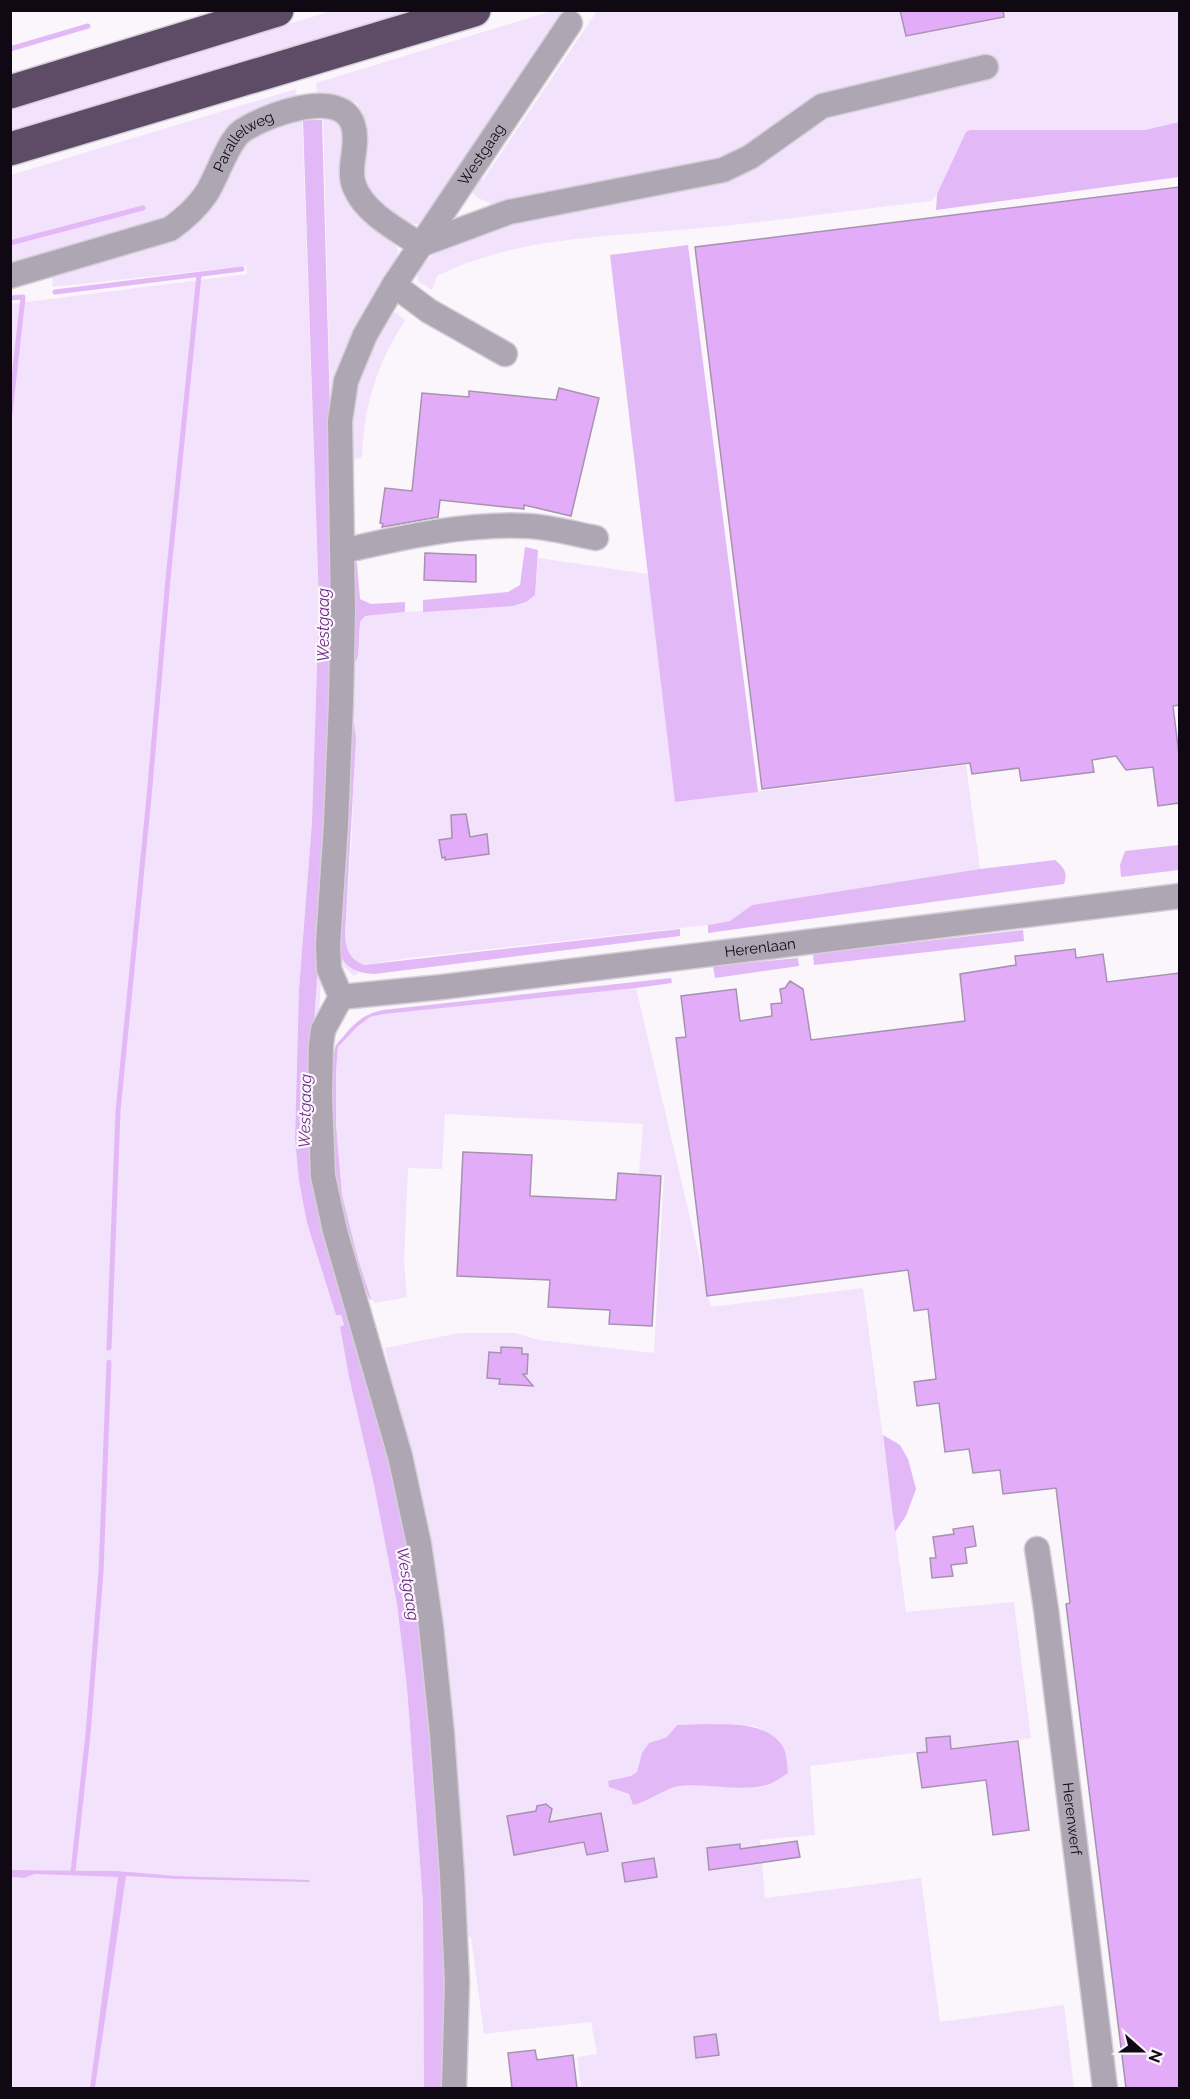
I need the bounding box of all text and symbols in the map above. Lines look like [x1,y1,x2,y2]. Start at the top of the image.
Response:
street label: Parallelweg [210,107,276,175]
street label: Westgaag [454,120,509,189]
water label: Westgaag [314,587,333,662]
street label: Herenlaan [723,934,797,961]
water label: Westgaag [295,1073,315,1148]
water label: Westgaag [393,1546,423,1623]
street label: Herenwerf [1058,1781,1085,1857]
north arrow [1112,2021,1172,2081]
text: N [1144,2047,1167,2065]

